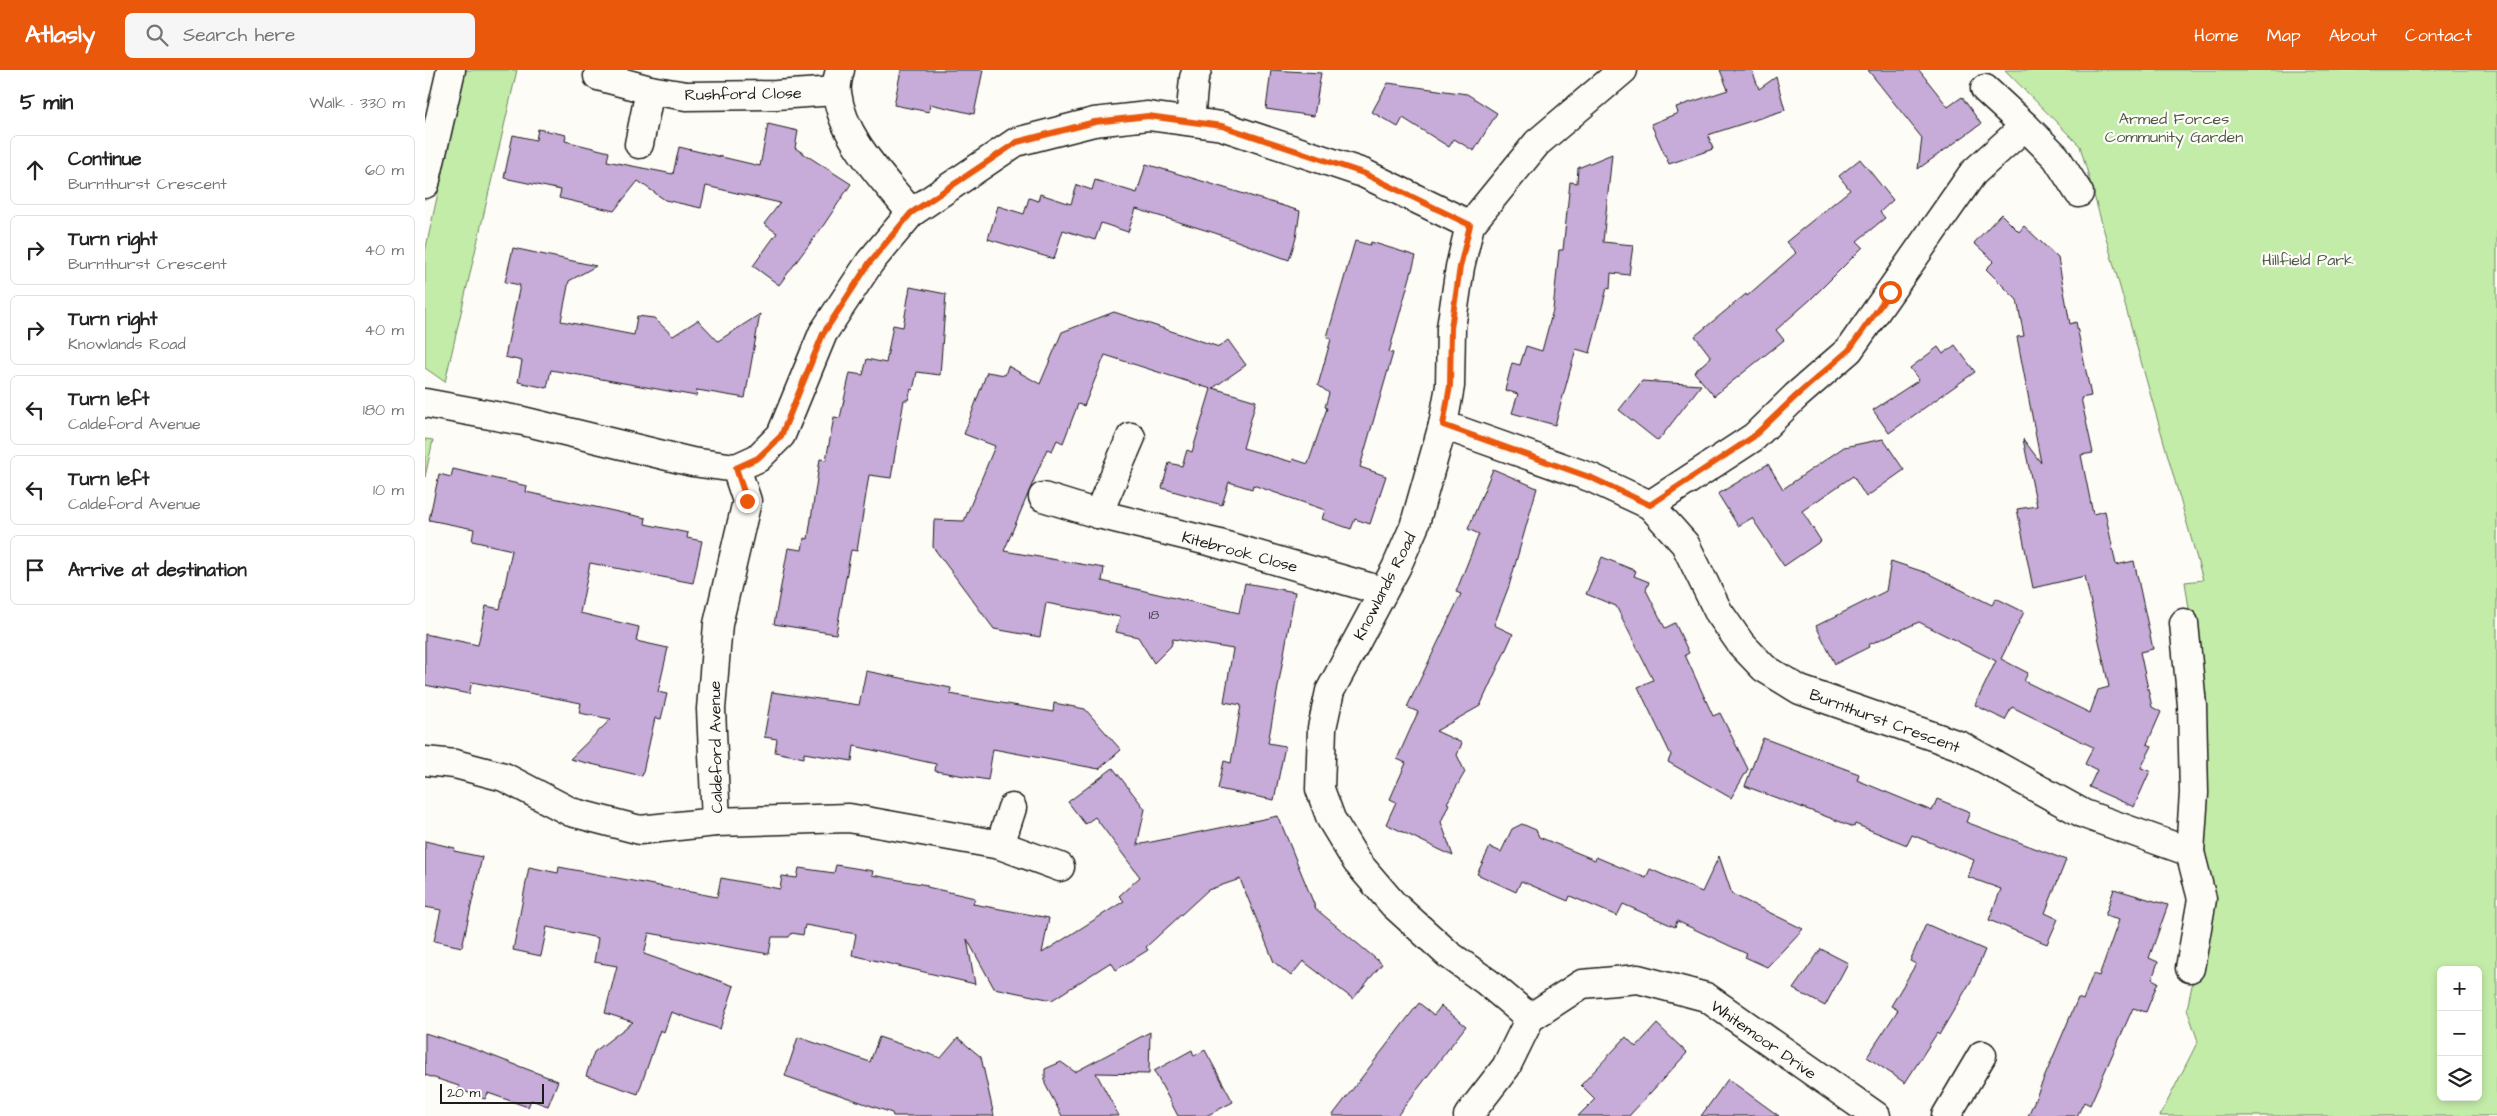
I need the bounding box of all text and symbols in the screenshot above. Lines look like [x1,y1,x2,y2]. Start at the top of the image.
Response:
search box [125,13,475,58]
text: Atlasly [25,18,95,52]
icon: search [143,21,171,49]
text: Search here [183,22,295,49]
text: Home [2194,23,2239,48]
text: Map [2267,23,2301,48]
text: About [2329,23,2377,48]
text: Contact [2405,23,2472,48]
street label: Rushford Close [684,82,802,106]
text: 5 min [20,88,73,117]
text: Walk · 330 m [309,92,405,114]
park label: Armed Forces Community Garden [2105,108,2243,149]
text: Continue [68,146,142,173]
icon: ahead [21,156,49,184]
text: 60 m [365,159,404,181]
text: Burnthurst Crescent [68,173,227,195]
text: Turn right [68,226,157,253]
icon: right [21,236,49,264]
text: 40 m [364,239,404,261]
park label: Hillfield Park [2262,249,2354,271]
text: Burnthurst Crescent [68,253,227,275]
route start [1879,281,1902,304]
text: Turn right [68,306,157,333]
icon: right [21,316,49,344]
text: 40 m [364,319,404,341]
text: Knowlands Road [68,333,186,355]
text: Turn left [68,386,149,413]
icon: left [21,396,49,424]
text: 180 m [363,399,404,421]
text: Caldeford Avenue [68,413,201,435]
text: Turn left [68,466,149,493]
icon: left [21,476,49,504]
text: 10 m [373,479,404,501]
route end [736,490,759,513]
text: Caldeford Avenue [68,493,201,515]
street label: Kitebrook Close [1180,526,1300,578]
street label: Knowlands Road [1348,529,1421,644]
icon: arrive [21,556,49,584]
text: Arrive at destination [68,557,247,584]
house number: 18 [1149,605,1159,625]
street label: Caldeford Avenue [704,680,728,814]
street label: Burnthurst Crescent [1806,683,1963,759]
map controls [2437,966,2482,1101]
button: + [2437,966,2482,1011]
street label: Whitemoor Drive [1706,995,1821,1085]
button: − [2437,1011,2482,1056]
button: layers [2437,1056,2482,1101]
scale bar [440,1081,544,1104]
text: 20 m [447,1083,480,1103]

